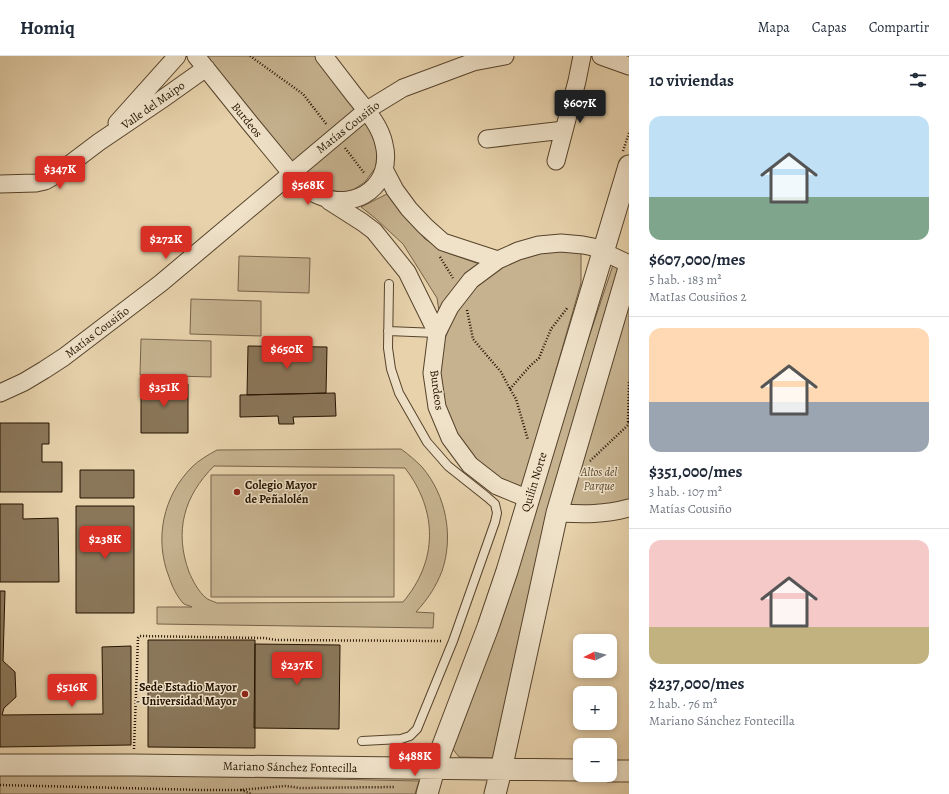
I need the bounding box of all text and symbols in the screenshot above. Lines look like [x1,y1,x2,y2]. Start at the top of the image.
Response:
text: Homiq [20,15,75,41]
text: Mapa [758,18,790,37]
text: Capas [812,18,847,37]
text: Compartir [869,18,929,37]
text: 10 viviendas [649,69,734,92]
icon: filters [907,69,929,91]
street label: Valle del Maipo [117,77,188,133]
pin: $607K [552,90,608,124]
text: $607K [564,94,596,111]
street label: Matías Cousiño [313,97,383,157]
street label: Burdeos [228,99,266,141]
icon: home [753,142,825,214]
pin: $347K [32,156,88,190]
text: $347K [44,160,76,177]
pin: $568K [280,172,336,206]
text: $568K [292,176,324,193]
pin: $272K [138,226,194,260]
text: $272K [150,230,182,247]
text: $607,000/mes [649,248,746,271]
text: 5 hab. · 183 m² [649,271,722,288]
text: MatIas Cousiños 2 [649,288,747,305]
street label: Matías Cousiño [62,303,132,361]
pin: $650K [259,336,315,370]
text: $650K [271,340,303,357]
icon: home [753,354,825,426]
street label: Burdeos [426,369,448,411]
pin: $351K [136,374,192,408]
text: $351K [149,378,179,395]
street label: Quilín Norte [517,450,551,514]
text: $351,000/mes [649,460,742,483]
park label: Altos del Parque [580,464,617,494]
place label: Colegio Mayor de Peñalolén [245,477,317,507]
text: 3 hab. · 107 m² [649,483,722,500]
marker: Colegio Mayor de Peñalolén [232,487,242,497]
text: Matías Cousiño [649,500,732,517]
pin: $238K [77,526,133,560]
text: $238K [89,530,121,547]
icon: home [753,566,825,638]
north arrow [573,634,617,678]
map controls [573,634,617,782]
pin: $237K [269,652,325,686]
text: $237K [281,656,313,673]
text: $237,000/mes [649,672,745,695]
pin: $516K [44,674,100,708]
text: $516K [57,678,87,695]
place label: Sede Estadio Mayor - Universidad Mayor [136,679,237,709]
button: + [573,686,617,730]
marker: Sede Estadio Mayor - Universidad Mayor [240,689,250,699]
text: 2 hab. · 76 m² [649,695,717,712]
text: Mariano Sánchez Fontecilla [649,712,795,729]
button: − [573,738,617,782]
pin: $488K [387,743,443,777]
text: $488K [398,747,432,764]
street label: Mariano Sánchez Fontecilla [223,758,358,776]

